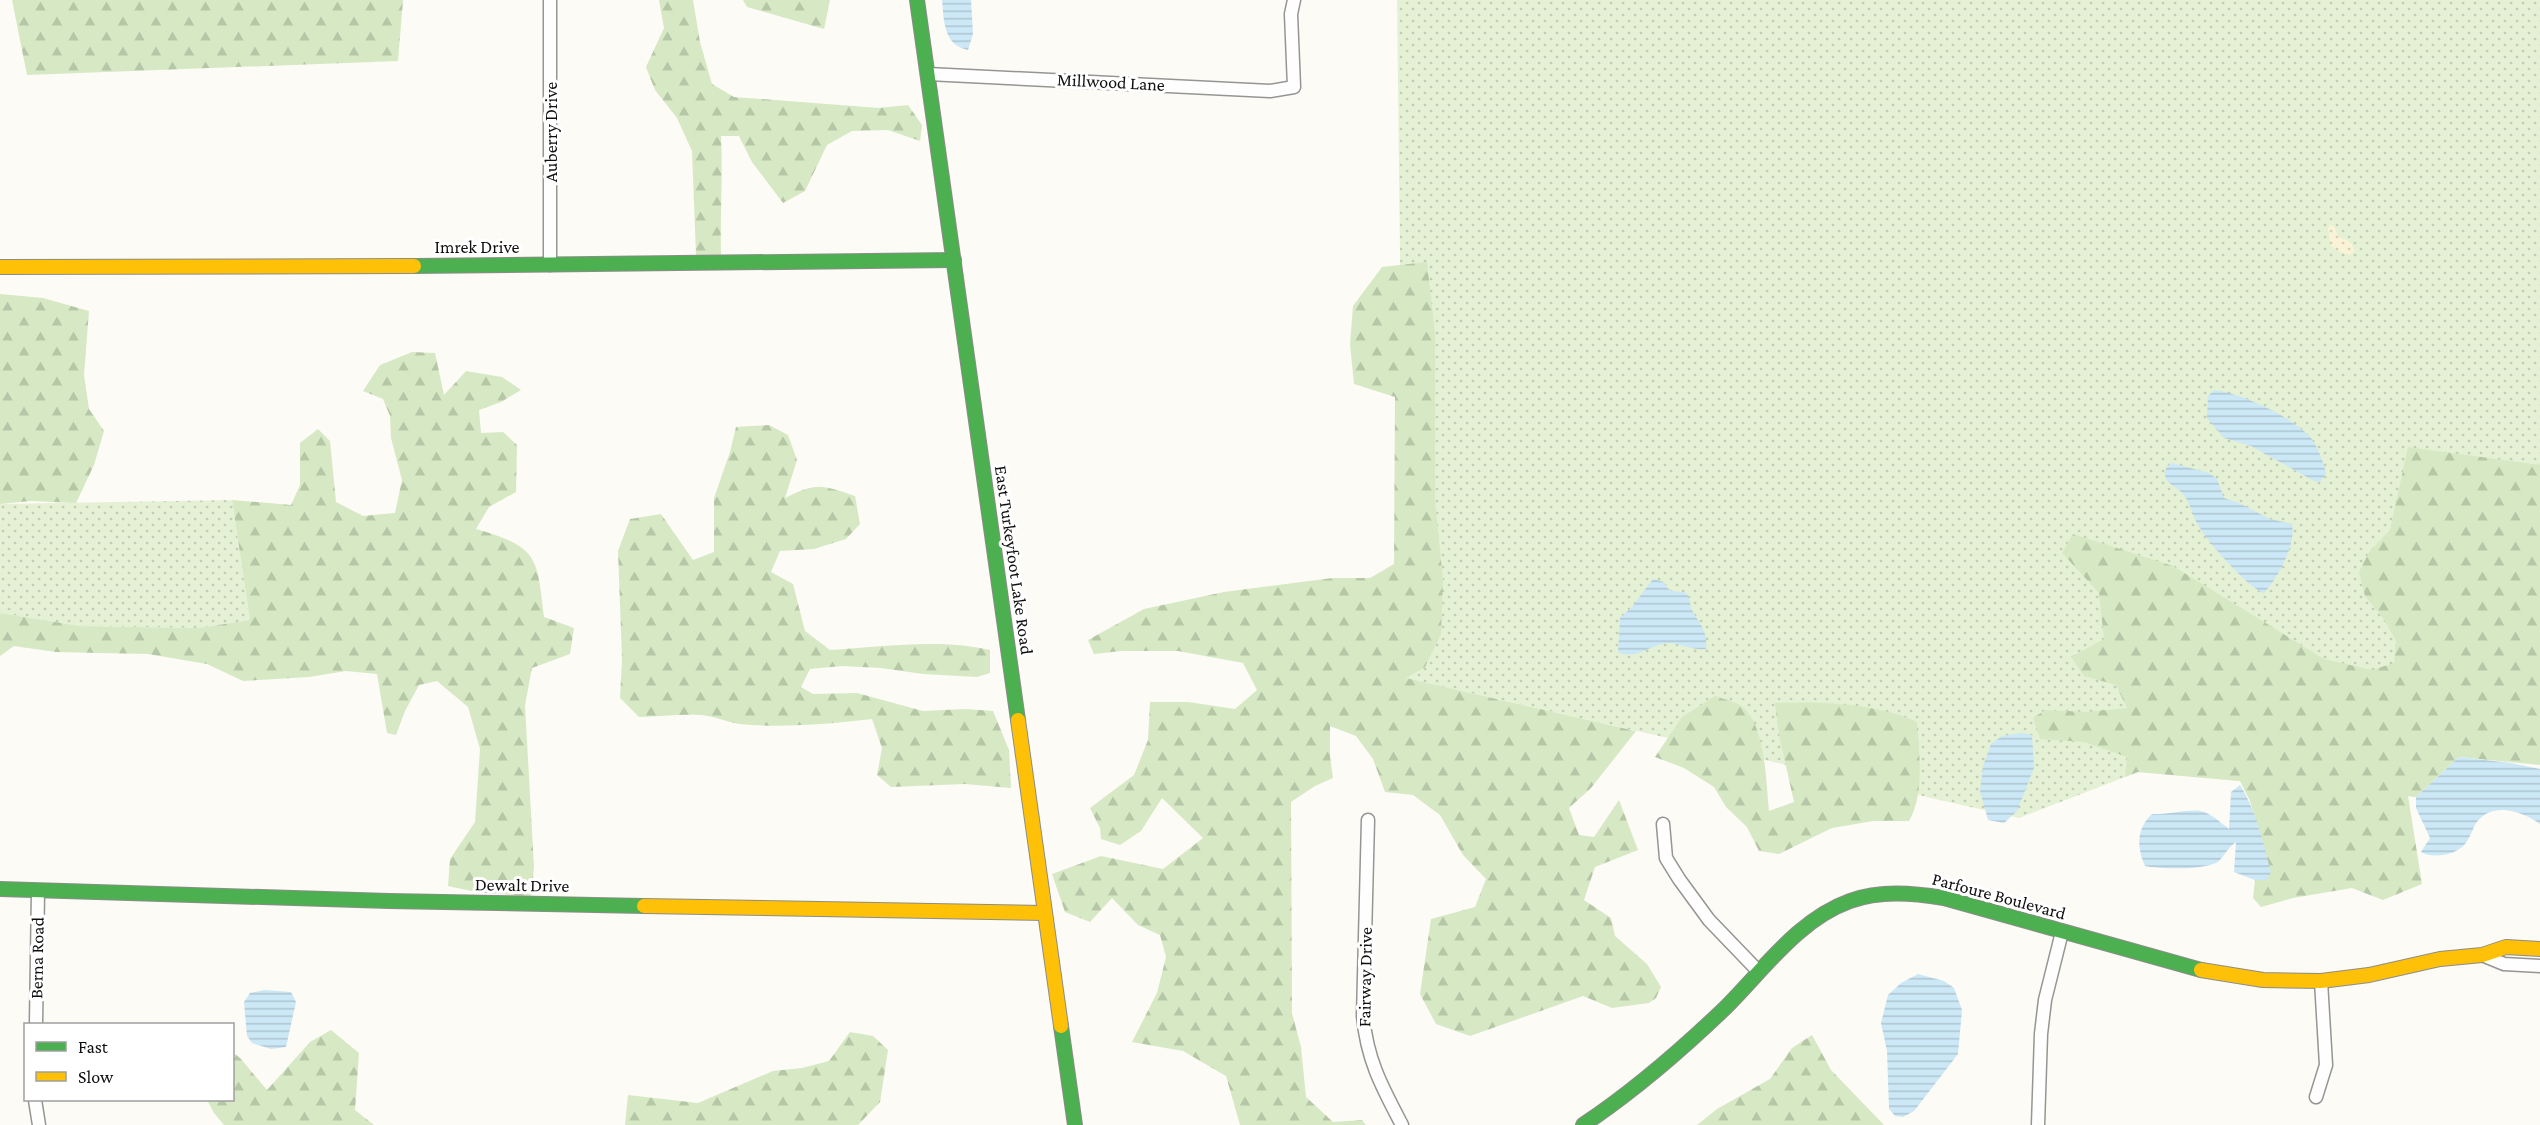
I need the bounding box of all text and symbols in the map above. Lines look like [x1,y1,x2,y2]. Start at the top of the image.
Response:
street label: Millwood Lane [1057,69,1165,95]
street label: Auberry Drive [541,82,561,182]
street label: Imrek Drive [435,237,520,257]
street label: East Turkeyfoot Lake Road [991,464,1037,656]
street label: Parfoure Boulevard [1930,869,2068,924]
street label: Dewalt Drive [475,874,570,896]
street label: Berna Road [26,916,48,999]
street label: Fairway Drive [1354,927,1376,1027]
legend [24,1023,234,1101]
text: Fast [78,1037,109,1057]
text: Slow [78,1067,114,1087]

